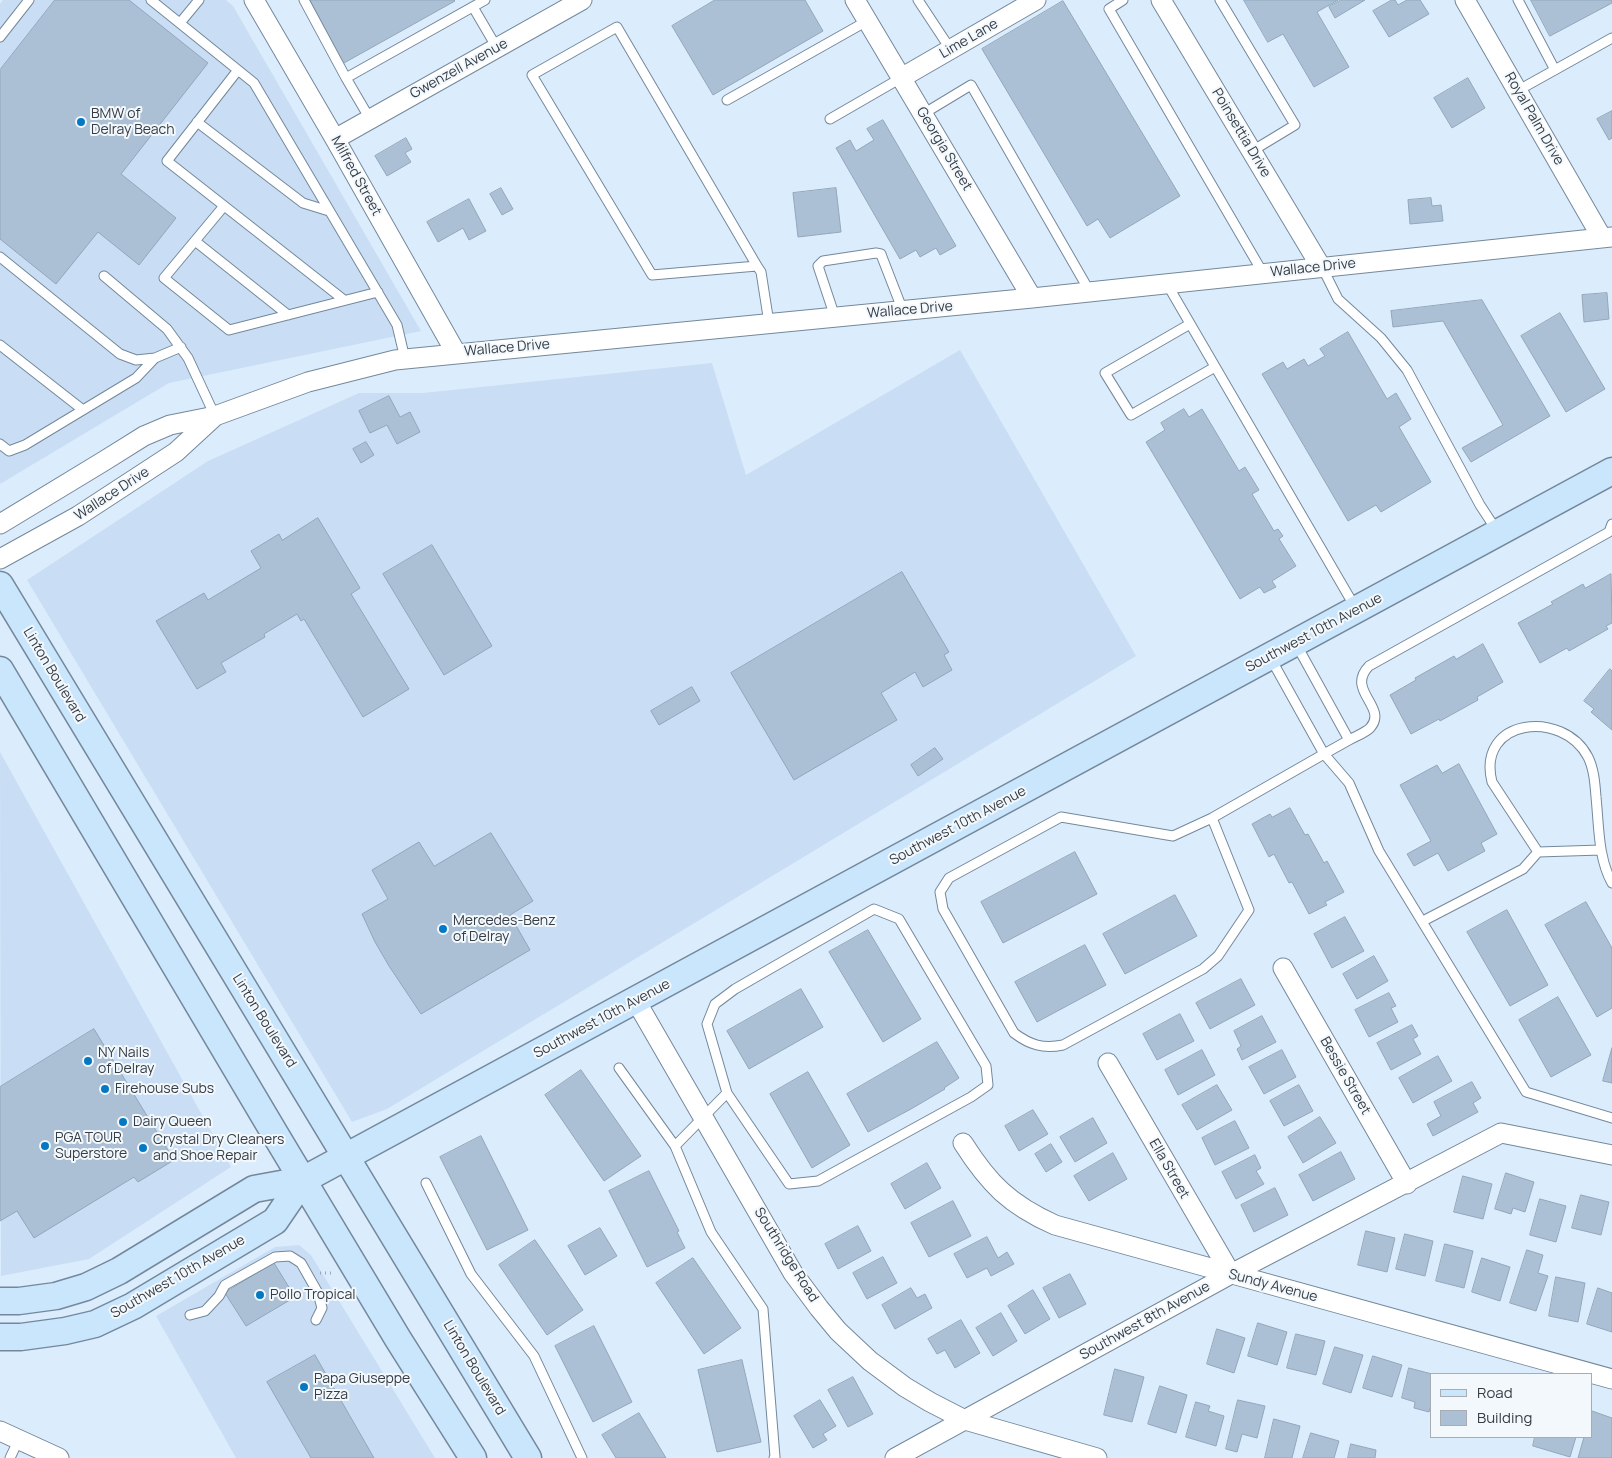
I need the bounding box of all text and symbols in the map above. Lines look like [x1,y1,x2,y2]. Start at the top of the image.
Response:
street label: Lime Lane [937,16,1001,62]
street label: Gwenzell Avenue [407,35,511,103]
street label: Royal Palm Drive [1501,70,1567,168]
street label: Poinsettia Drive [1208,85,1274,181]
street label: Georgia Street [913,104,975,194]
place label: BMW of Delray Beach [91,106,175,138]
marker: BMW of Delray Beach [75,116,87,128]
street label: Milfred Street [327,133,385,219]
street label: Wallace Drive [1269,255,1357,281]
street label: Wallace Drive [867,298,953,322]
street label: Wallace Drive [464,336,550,360]
street label: Wallace Drive [71,464,153,524]
street label: Southwest 10th Avenue [1243,590,1385,676]
street label: Linton Boulevard [19,625,89,725]
street label: Southwest 10th Avenue [887,783,1029,869]
place label: Mercedes-Benz of Delray [453,913,556,946]
marker: Mercedes-Benz of Delray [437,923,449,935]
street label: Linton Boulevard [228,971,300,1071]
street label: Southwest 10th Avenue [531,976,673,1062]
street label: Bessie Street [1316,1034,1374,1118]
place label: NY Nails of Delray [98,1045,154,1078]
marker: NY Nails of Delray [82,1055,94,1067]
place label: Firehouse Subs [115,1081,214,1097]
marker: Firehouse Subs [99,1083,111,1095]
place label: Dairy Queen [133,1114,212,1130]
marker: Dairy Queen [117,1116,129,1128]
place label: PGA TOUR Superstore [55,1130,127,1162]
place label: Crystal Dry Cleaners and Shoe Repair [153,1132,284,1164]
street label: Ella Street [1145,1136,1193,1202]
marker: PGA TOUR Superstore [39,1140,51,1152]
marker: Crystal Dry Cleaners and Shoe Repair [137,1142,149,1154]
street label: Southridge Road [750,1205,822,1305]
street label: Southwest 10th Avenue [108,1232,248,1322]
street label: Sundy Avenue [1227,1266,1319,1306]
street label: Southwest 8th Avenue [1077,1278,1213,1364]
place label: Pollo Tropical [270,1287,355,1303]
marker: Pollo Tropical [254,1289,266,1301]
street label: Linton Boulevard [439,1318,509,1418]
place label: Papa Giuseppe Pizza [314,1371,410,1404]
legend [1430,1373,1592,1438]
marker: Papa Giuseppe Pizza [298,1381,310,1393]
text: Road [1477,1382,1513,1403]
text: Building [1477,1407,1532,1428]

